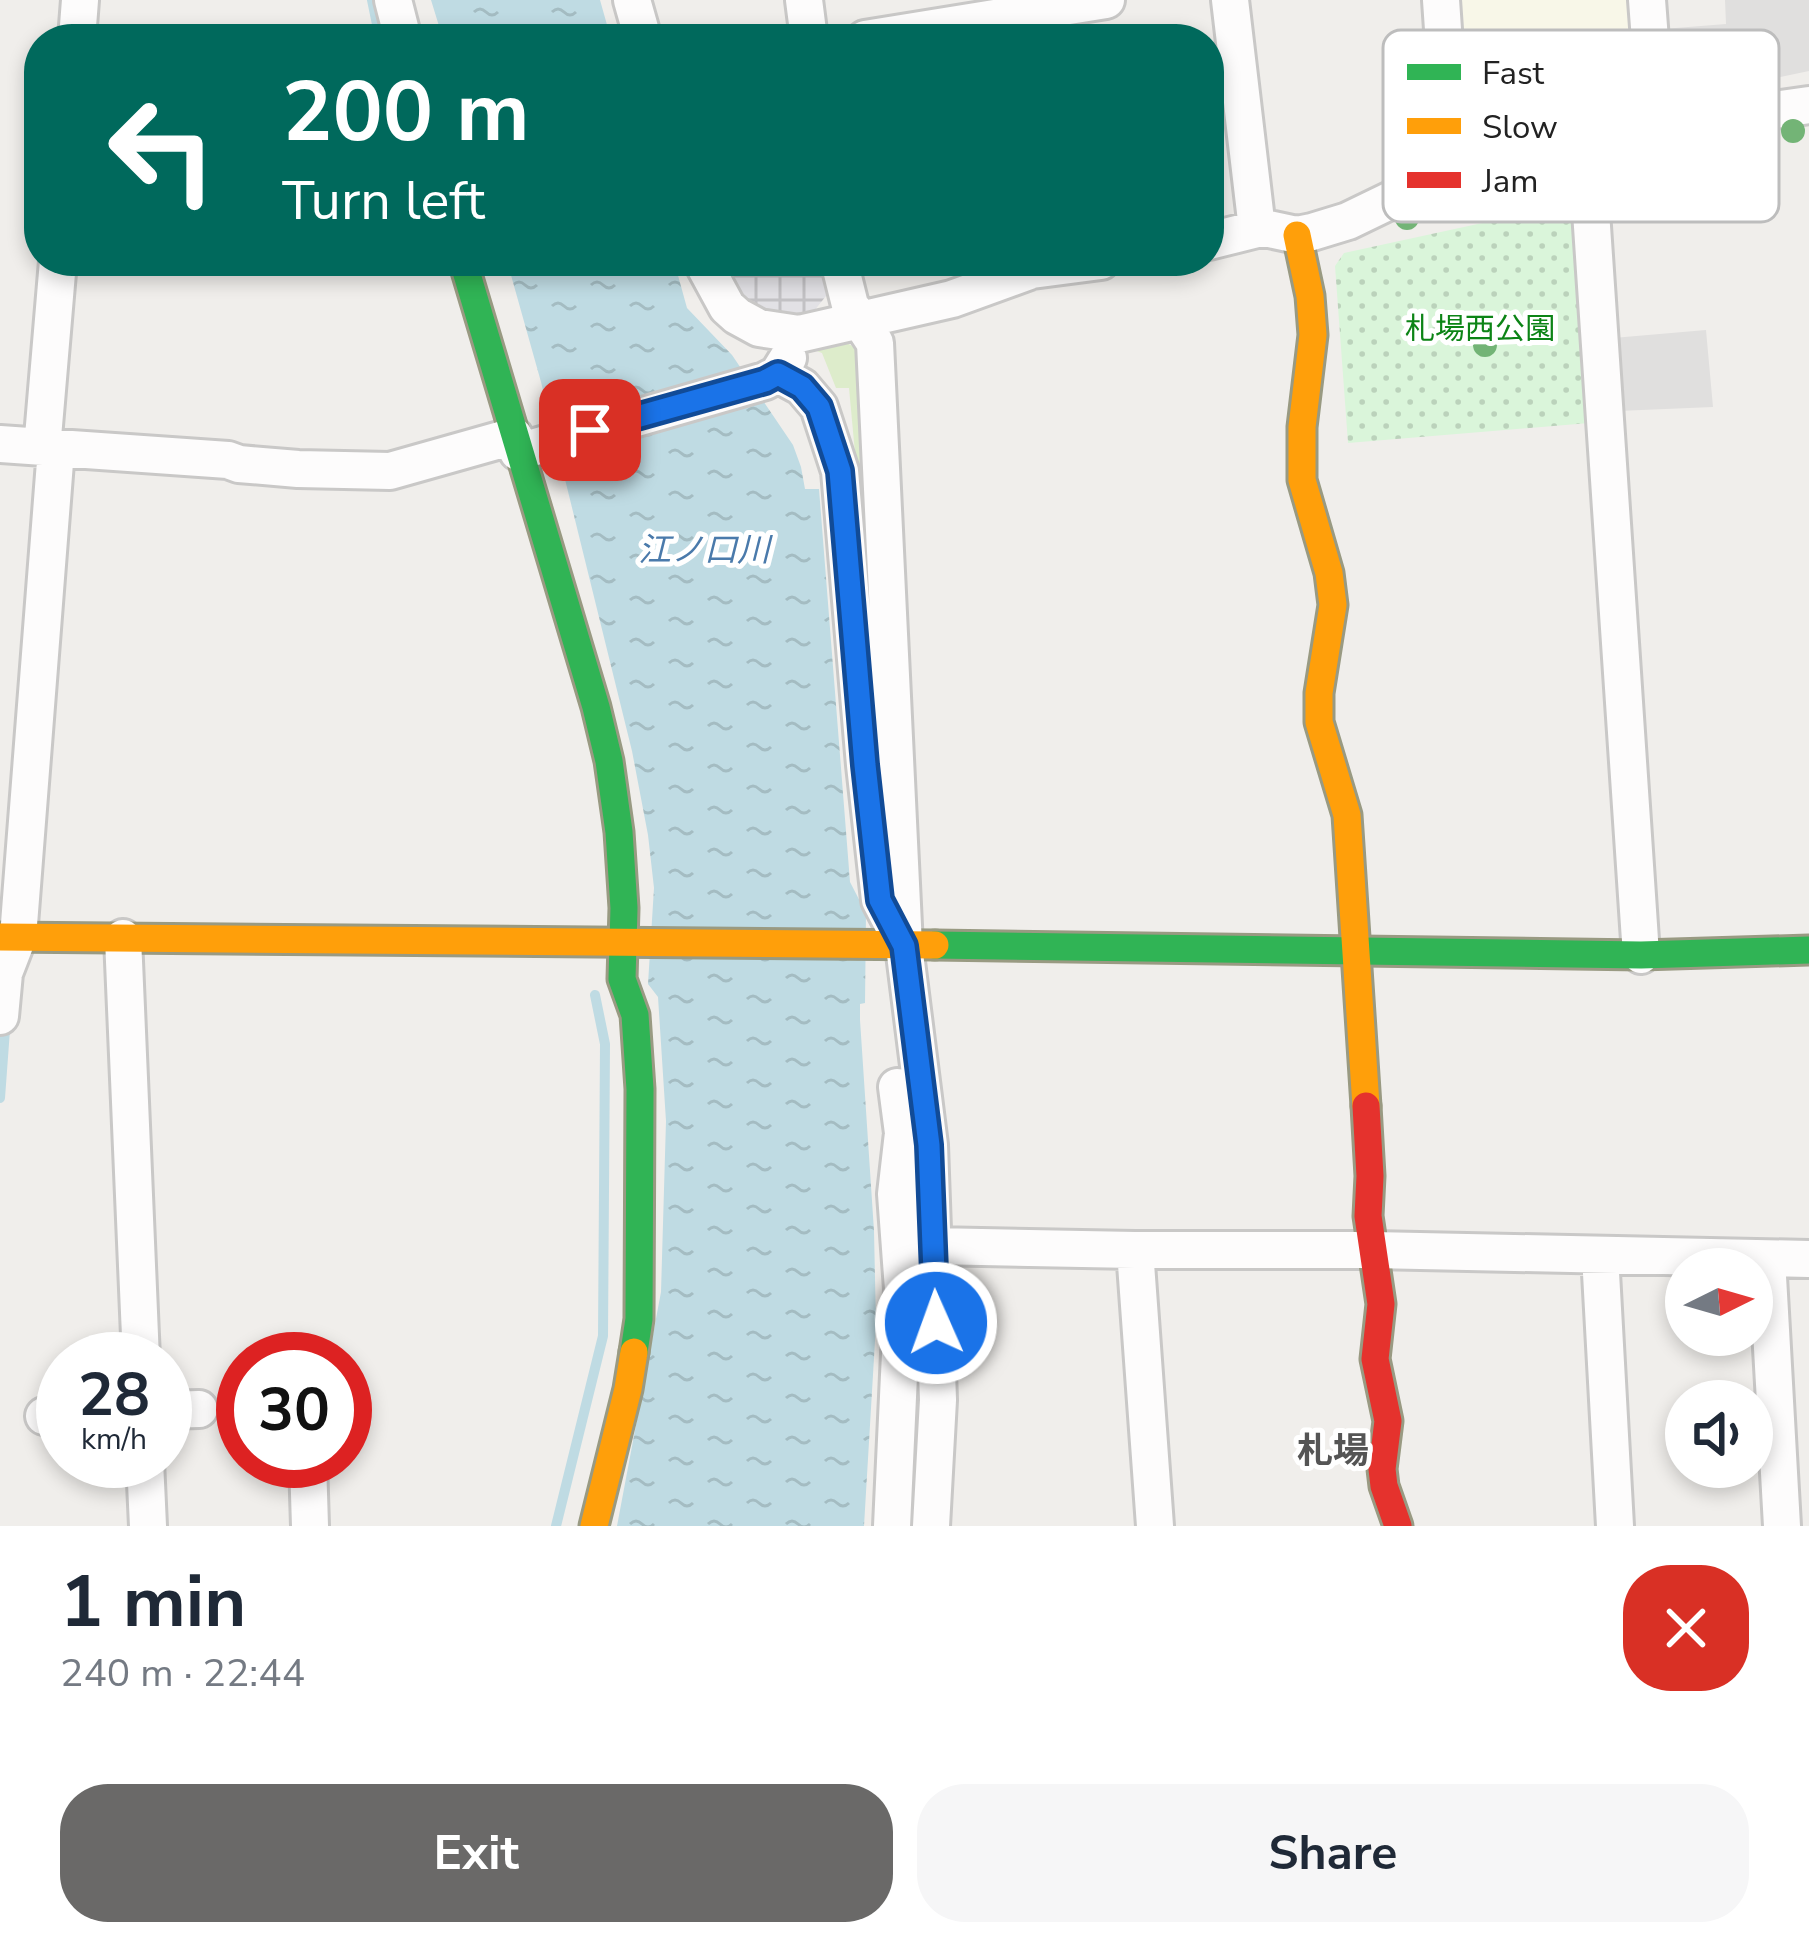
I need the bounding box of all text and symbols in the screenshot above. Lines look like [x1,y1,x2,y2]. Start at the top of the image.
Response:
legend [1383,30,1779,222]
text: Fast [1482,51,1545,96]
text: 200 m [282,55,530,170]
icon: left [84,72,240,228]
text: Slow [1482,105,1558,150]
text: Jam [1481,159,1538,204]
text: Turn left [282,164,485,238]
park label: 札場西公園 [1405,309,1555,350]
pin [539,379,641,481]
icon: arrive [557,397,623,463]
water label: 江ノ口川 [638,528,773,573]
north arrow [1665,1248,1773,1356]
map controls [1665,1248,1773,1488]
position arrow [873,1260,999,1386]
speed limit sign: 30 [216,1332,372,1488]
text: 28 [78,1354,150,1436]
button: sound [1665,1380,1773,1488]
text: km/h [81,1419,147,1460]
district label: 札場 [1297,1427,1369,1476]
text: 1 min [60,1553,246,1651]
button: close [1623,1565,1749,1691]
text: 240 m · 22:44 [60,1647,305,1700]
button: Exit [60,1784,893,1922]
button: Share [917,1784,1749,1922]

